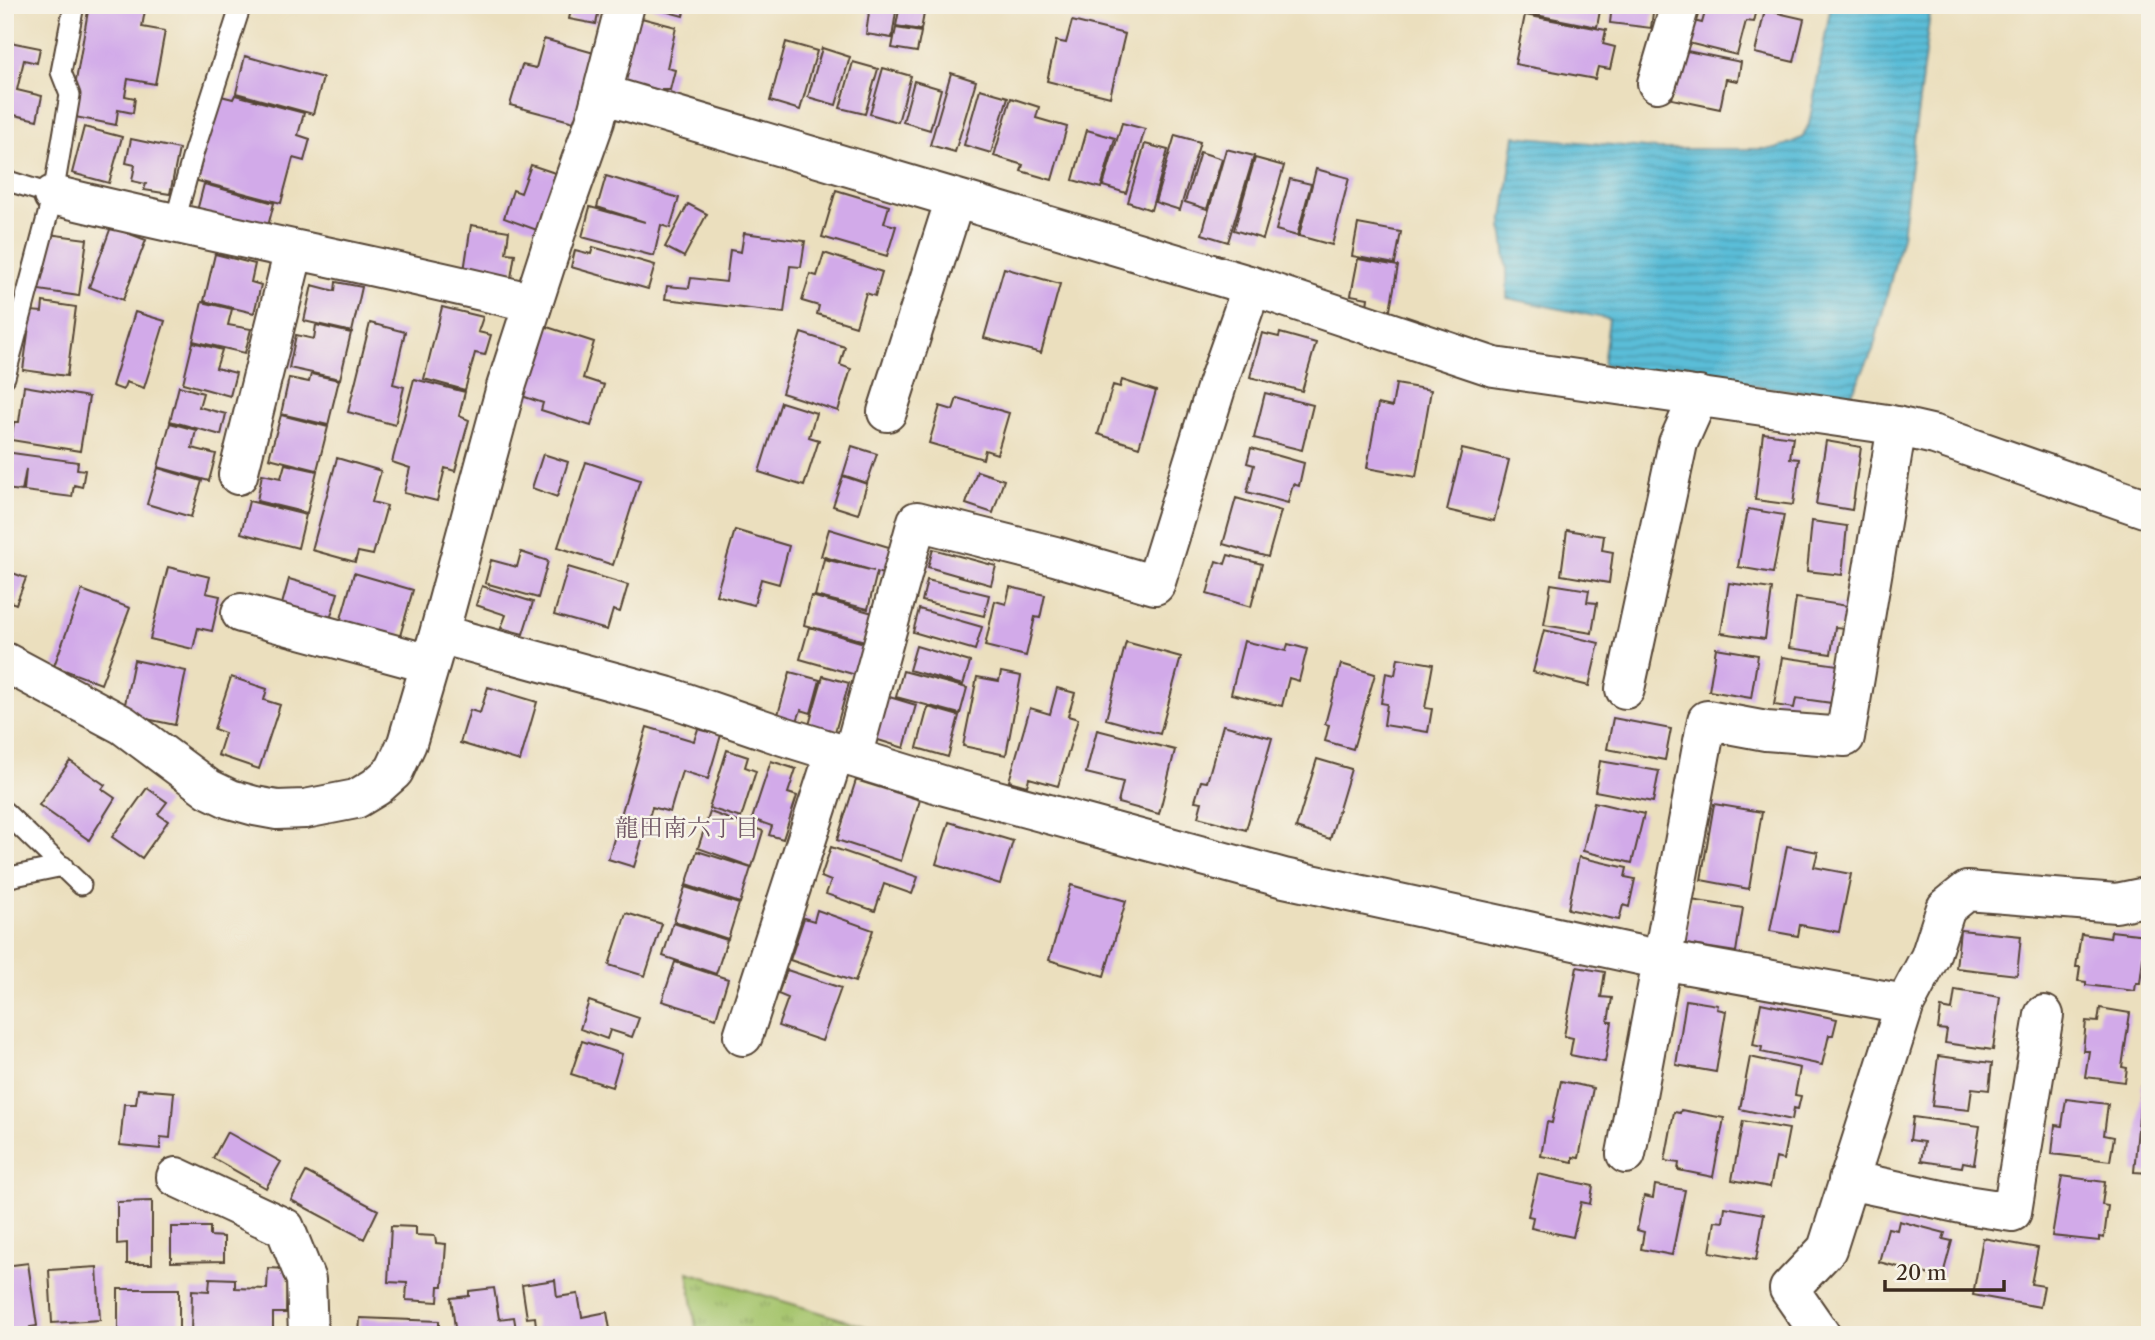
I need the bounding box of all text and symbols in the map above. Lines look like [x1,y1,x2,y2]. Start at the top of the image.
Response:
district label: 龍田南六丁目 [615,813,759,842]
scale bar [1885,1249,2004,1293]
text: 20 m [1896,1260,1947,1285]

